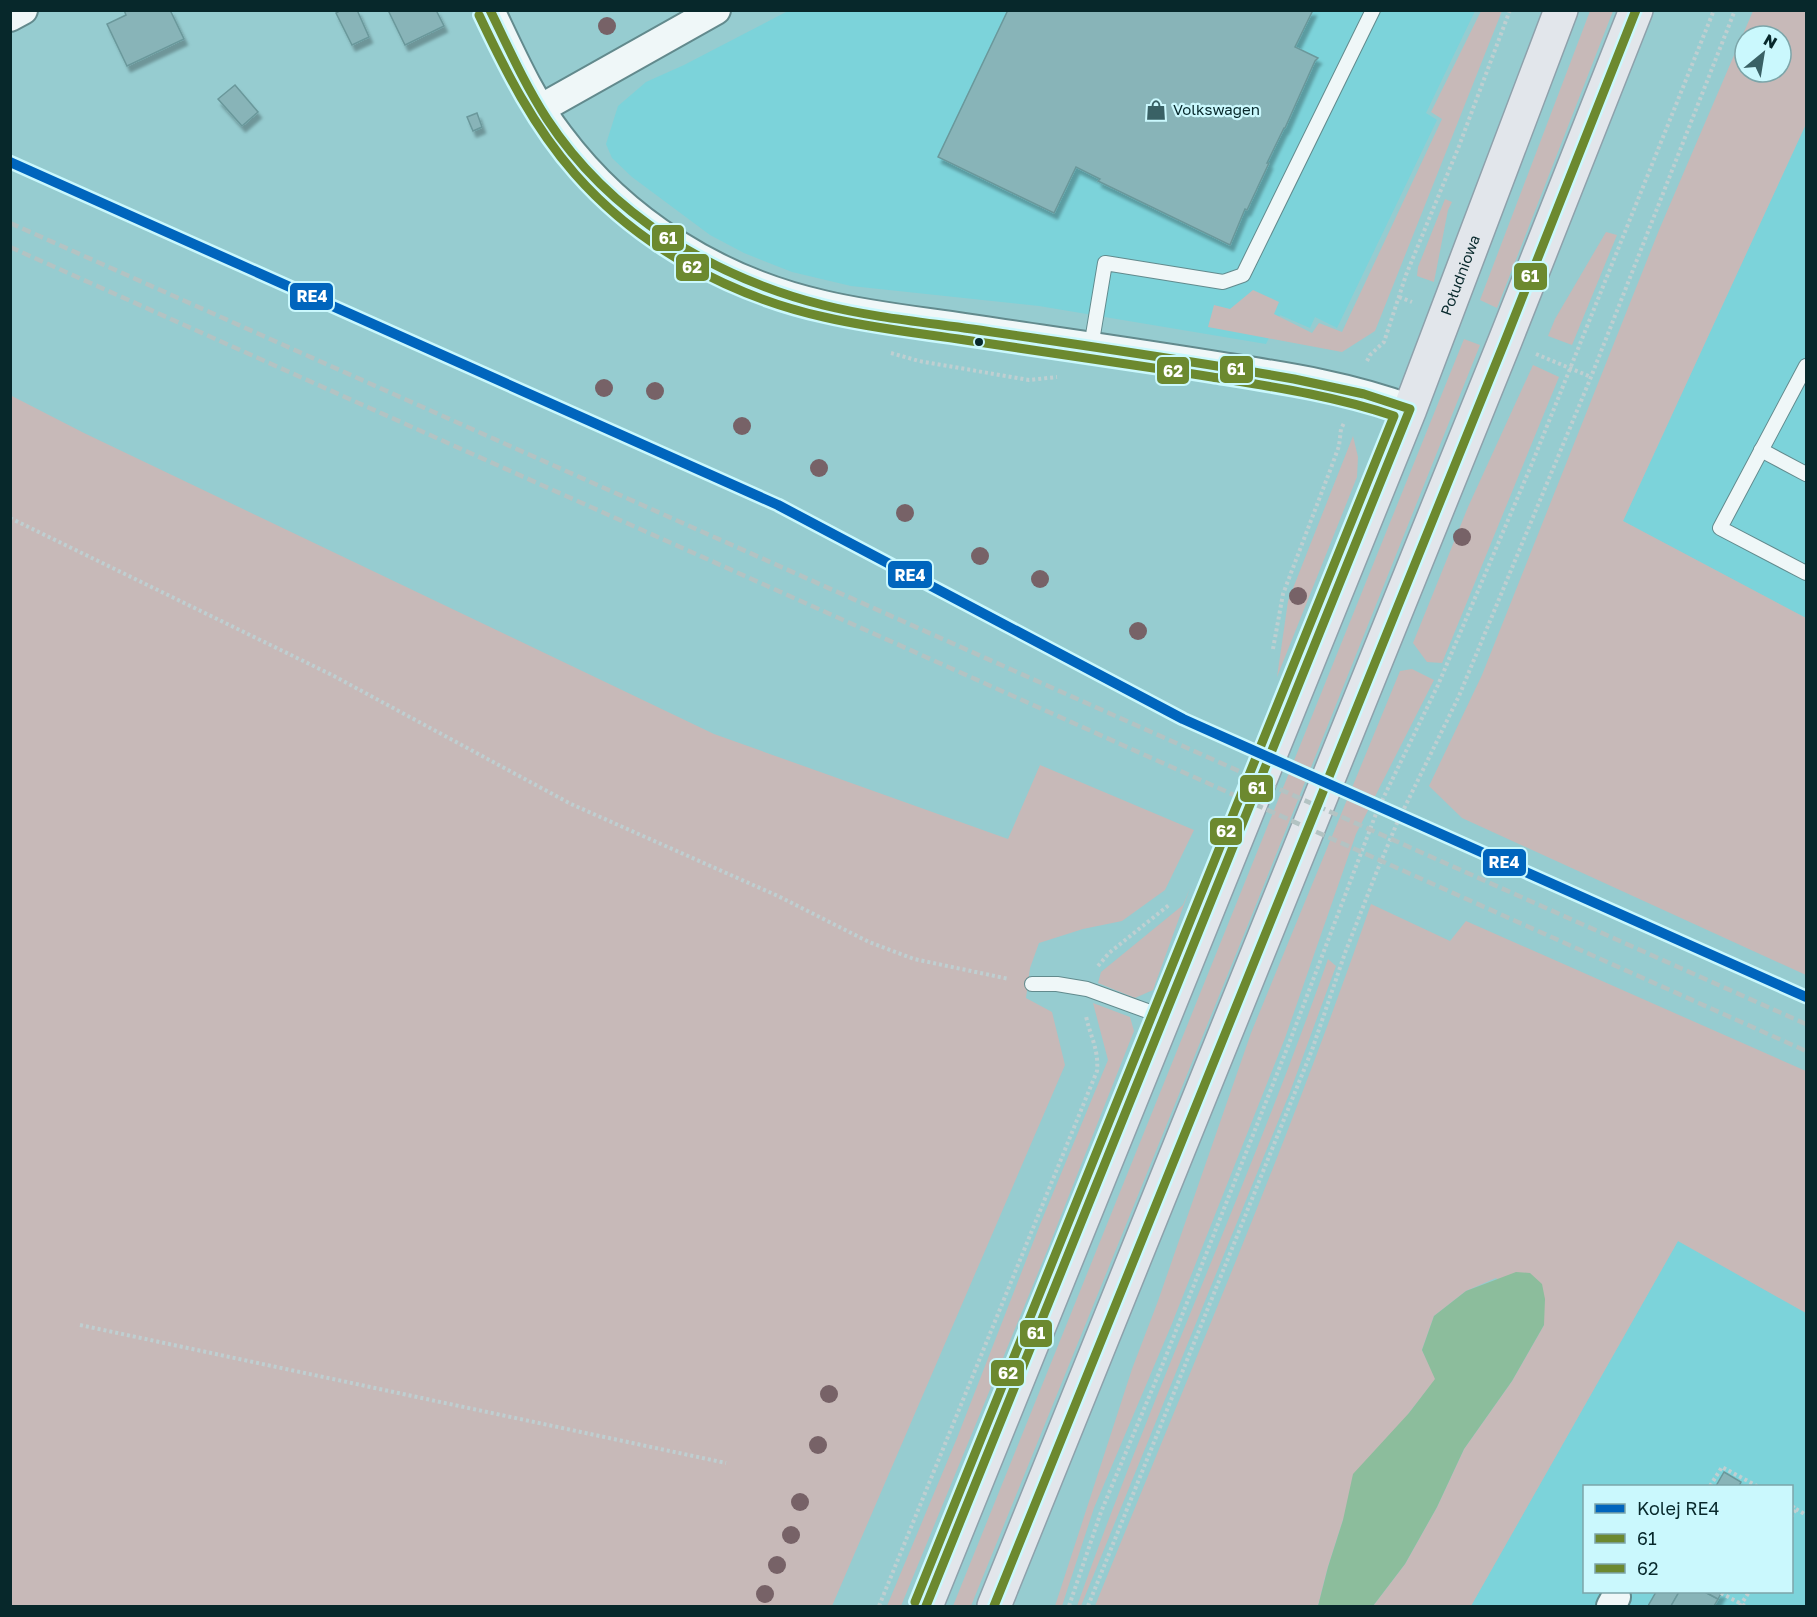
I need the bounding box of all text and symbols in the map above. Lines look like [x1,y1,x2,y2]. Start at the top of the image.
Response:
north arrow [1733,24,1793,84]
text: N [1760,29,1781,53]
shop icon: Volkswagen [1144,98,1168,122]
place label: Volkswagen [1173,100,1260,118]
line badge: 61 [651,224,685,252]
text: 61 [659,228,677,248]
street label: Południowa [1436,232,1483,318]
line badge: 62 [675,253,710,282]
text: 62 [682,257,702,277]
line badge: 61 [1513,262,1548,291]
text: 61 [1521,266,1539,286]
line badge: RE4 [289,282,334,311]
text: RE4 [296,286,328,306]
unlabelled marker [973,336,985,348]
line badge: 61 [1219,355,1254,384]
line badge: 62 [1156,356,1190,385]
text: 61 [1227,359,1245,379]
text: 62 [1163,361,1183,381]
line badge: RE4 [887,560,933,589]
text: RE4 [894,565,926,585]
line badge: 61 [1239,774,1274,803]
text: 61 [1248,778,1266,798]
line badge: 62 [1209,817,1243,846]
text: 62 [1216,821,1236,841]
line badge: RE4 [1482,848,1527,877]
text: RE4 [1488,852,1520,872]
line badge: 61 [1019,1319,1053,1348]
text: 61 [1027,1323,1045,1343]
line badge: 62 [990,1359,1025,1387]
text: 62 [998,1363,1018,1383]
legend [1583,1485,1793,1593]
text: Kolej RE4 [1637,1497,1719,1519]
text: 61 [1637,1527,1657,1549]
text: 62 [1637,1557,1658,1579]

